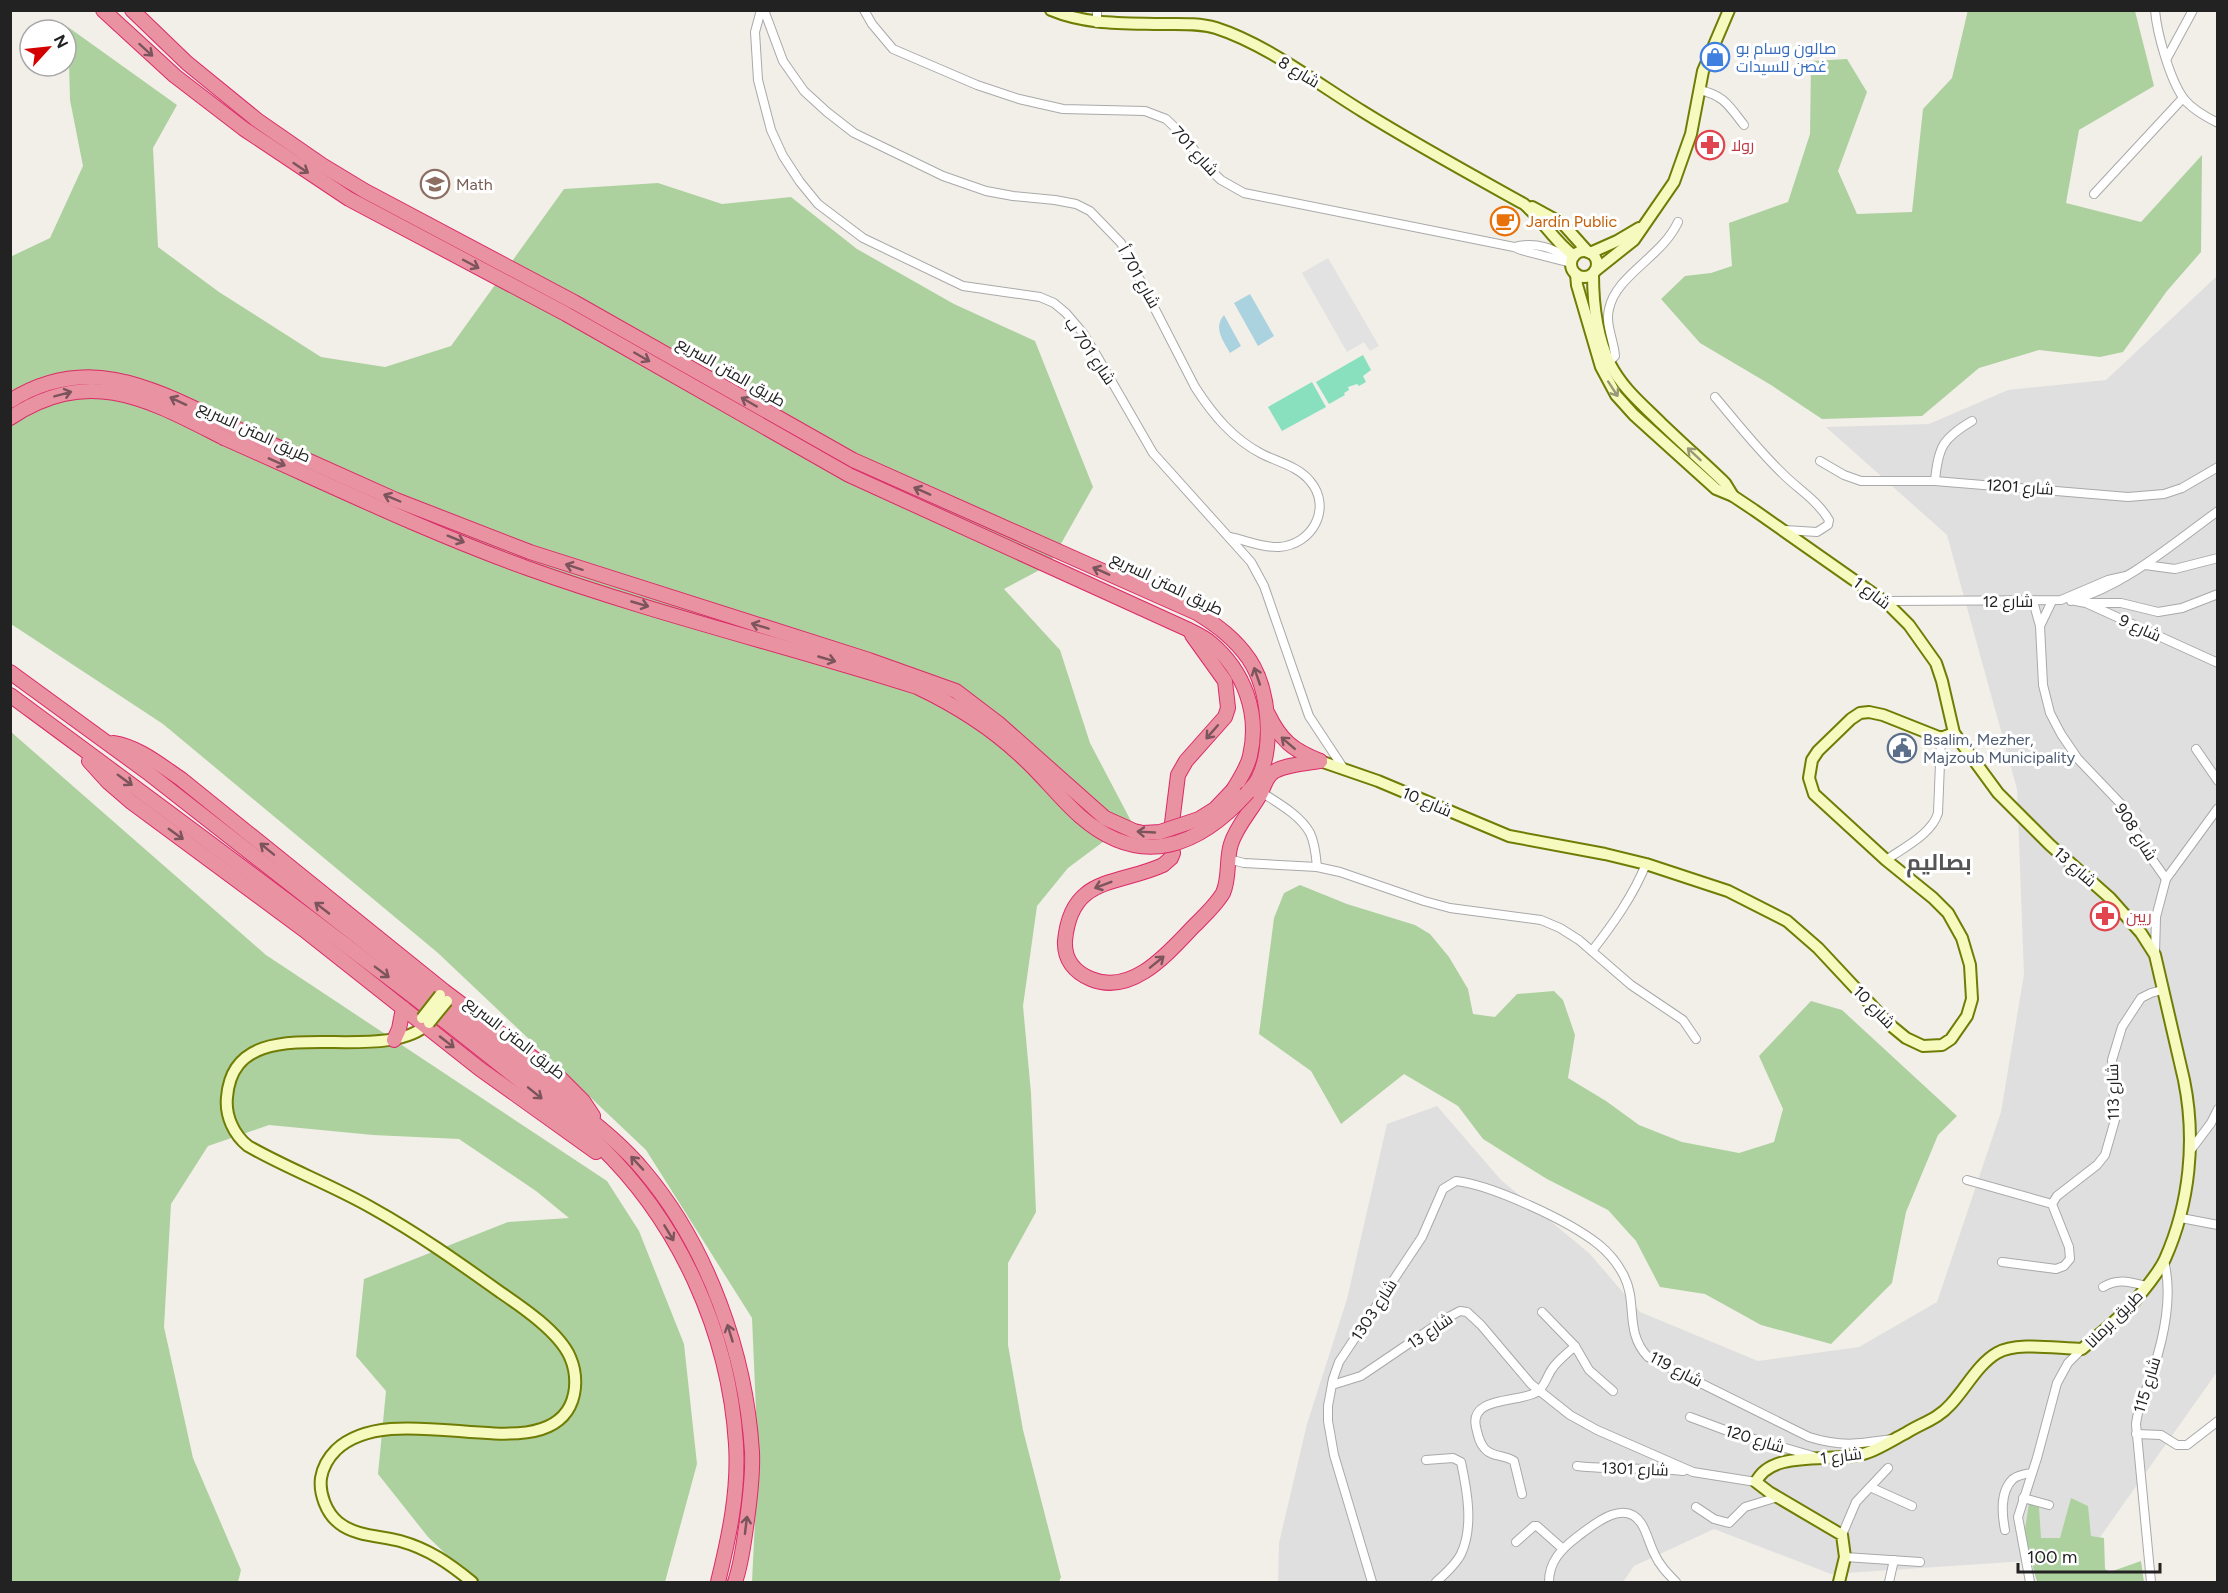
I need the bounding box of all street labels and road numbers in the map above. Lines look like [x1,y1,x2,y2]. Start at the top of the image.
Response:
street label: شارع 8 [1274,52,1323,93]
street label: شارع 701 [1166,122,1222,181]
street label: شارع 701 أ [1112,242,1164,313]
street label: شارع 701 ب [1059,314,1119,389]
street label: طريق المتن السريع [672,333,789,413]
street label: طريق المتن السريع [194,398,314,468]
street label: شارع 1201 [1986,475,2054,501]
street label: طريق المتن السريع [1107,549,1226,621]
street label: شارع 1 [1848,573,1894,615]
street label: شارع 12 [1983,592,2033,613]
street label: شارع 9 [2115,610,2164,647]
street label: شارع 10 [1399,783,1455,823]
street label: شارع 908 [2109,800,2161,865]
street label: شارع 13 [2049,843,2100,892]
street label: شارع 10 [1848,982,1899,1034]
street label: طريق المتن السريع [460,993,569,1085]
street label: شارع 113 [2103,1063,2125,1121]
street label: شارع 1303 [1347,1276,1402,1345]
street label: طريق برمانا [2081,1286,2147,1352]
street label: شارع 13 [1404,1309,1457,1355]
street label: شارع 119 [1645,1347,1706,1393]
street label: شارع 115 [2130,1355,2166,1416]
street label: شارع 120 [1723,1421,1787,1459]
street label: شارع 1 [1819,1444,1863,1470]
street label: شارع 1301 [1601,1458,1669,1482]

